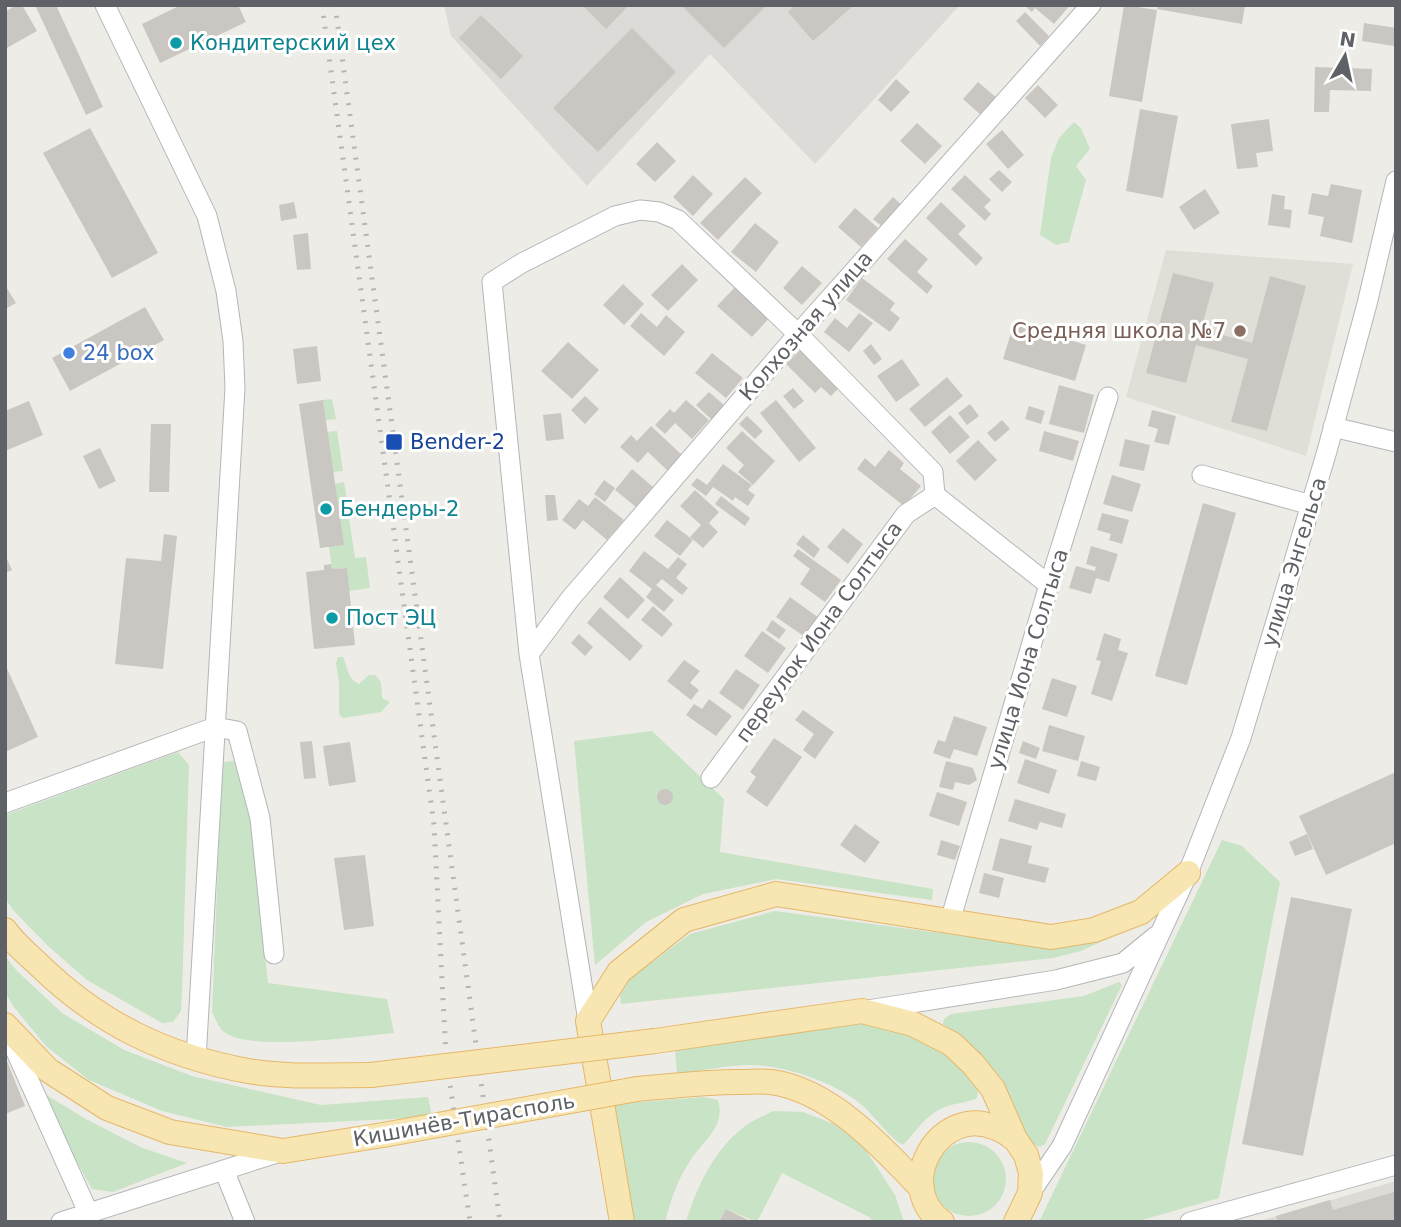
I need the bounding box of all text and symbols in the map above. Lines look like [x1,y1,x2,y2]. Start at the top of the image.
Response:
north arrow [1310,21,1380,91]
text: N [1338,27,1357,51]
place label: Кондитерский цех [190,31,396,55]
marker: Кондитерский цех [168,35,184,51]
street label: Колхозная улица [735,246,877,406]
place label: Средняя школа №7 [1012,319,1226,343]
marker: Средняя школа №7 [1232,323,1248,339]
place label: 24 box [83,341,154,365]
marker: 24 box [61,345,77,361]
place label: Bender-2 [410,430,505,454]
marker: Bender-2 [384,432,404,452]
street label: улица Энгельса [1257,474,1331,650]
place label: Бендеры-2 [340,497,459,521]
marker: Бендеры-2 [318,501,334,517]
street label: переулок Иона Солтыса [731,517,907,747]
street label: улица Иона Солтыса [983,546,1073,772]
place label: Пост ЭЦ [346,606,436,630]
marker: Пост ЭЦ [324,610,340,626]
street label: Кишинёв-Тирасполь [351,1089,577,1151]

